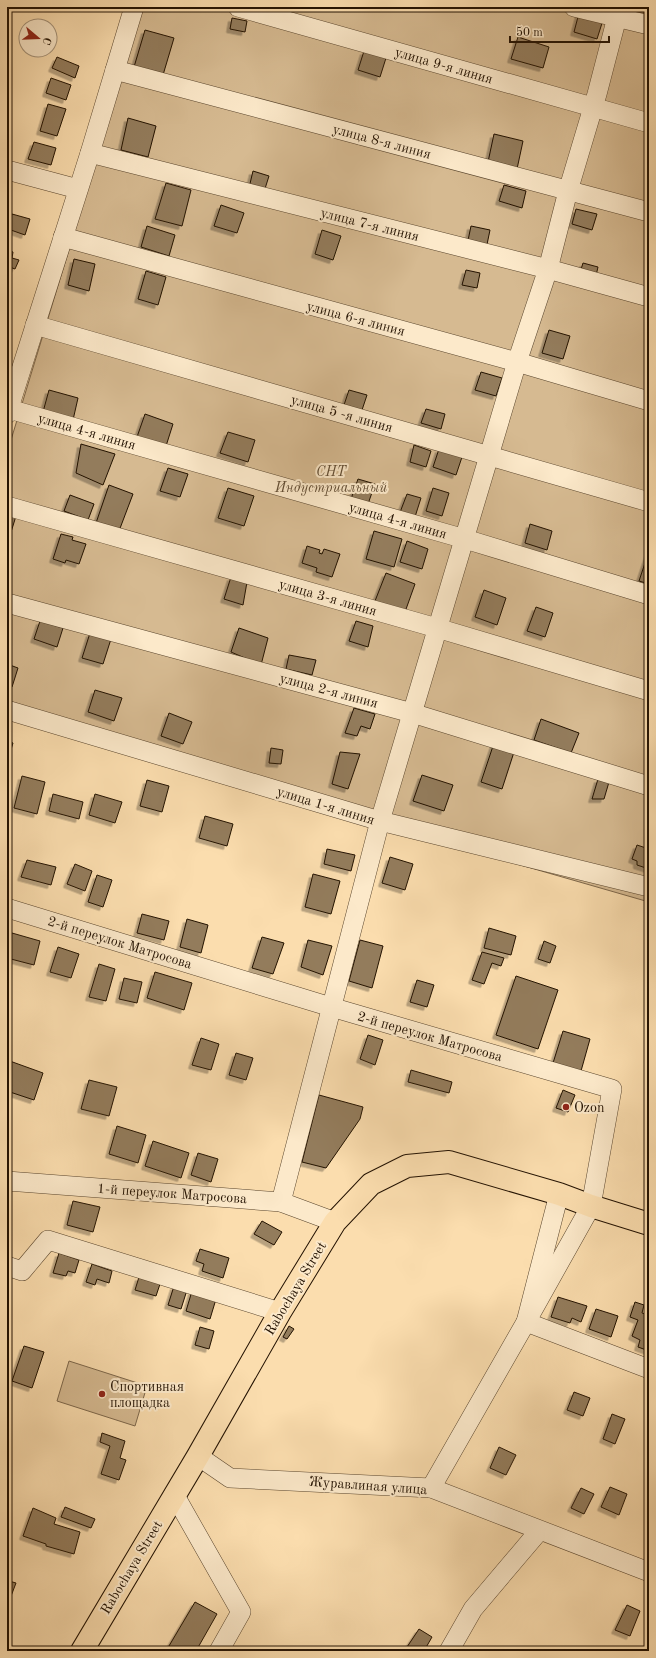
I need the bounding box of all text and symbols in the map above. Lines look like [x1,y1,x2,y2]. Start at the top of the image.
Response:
north arrow [18,18,58,58]
scale bar [510,18,609,44]
text: 50 m [516,26,543,39]
text: С [40,36,52,46]
street label: улица 9-я линия [393,45,494,87]
street label: улица 8-я линия [331,122,432,162]
street label: улица 7-я линия [319,206,421,244]
street label: улица 6-я линия [305,299,406,339]
street label: улица 5 -я линия [289,393,394,435]
street label: улица 4-я линия [36,411,137,453]
park label: СНТ Индустриальный [274,465,387,496]
street label: улица 4-я линия [347,500,448,542]
street label: улица 3-я линия [277,577,378,619]
street label: улица 2-я линия [278,671,379,711]
street label: улица 1-я линия [275,784,376,827]
street label: 2-й переулок Матросова [46,914,194,972]
street label: 2-й переулок Матросова [356,1010,504,1064]
place label: Ozon [574,1101,605,1115]
marker: Ozon [561,1102,571,1112]
street label: 1-й переулок Матросова [96,1182,247,1206]
street label: Rabochaya Street [262,1239,329,1338]
place label: Спортивная площадка [110,1380,184,1410]
marker: Спортивная площадка [97,1389,107,1399]
street label: Журавлиная улица [308,1475,428,1497]
street label: Rabochaya Street [98,1518,165,1617]

